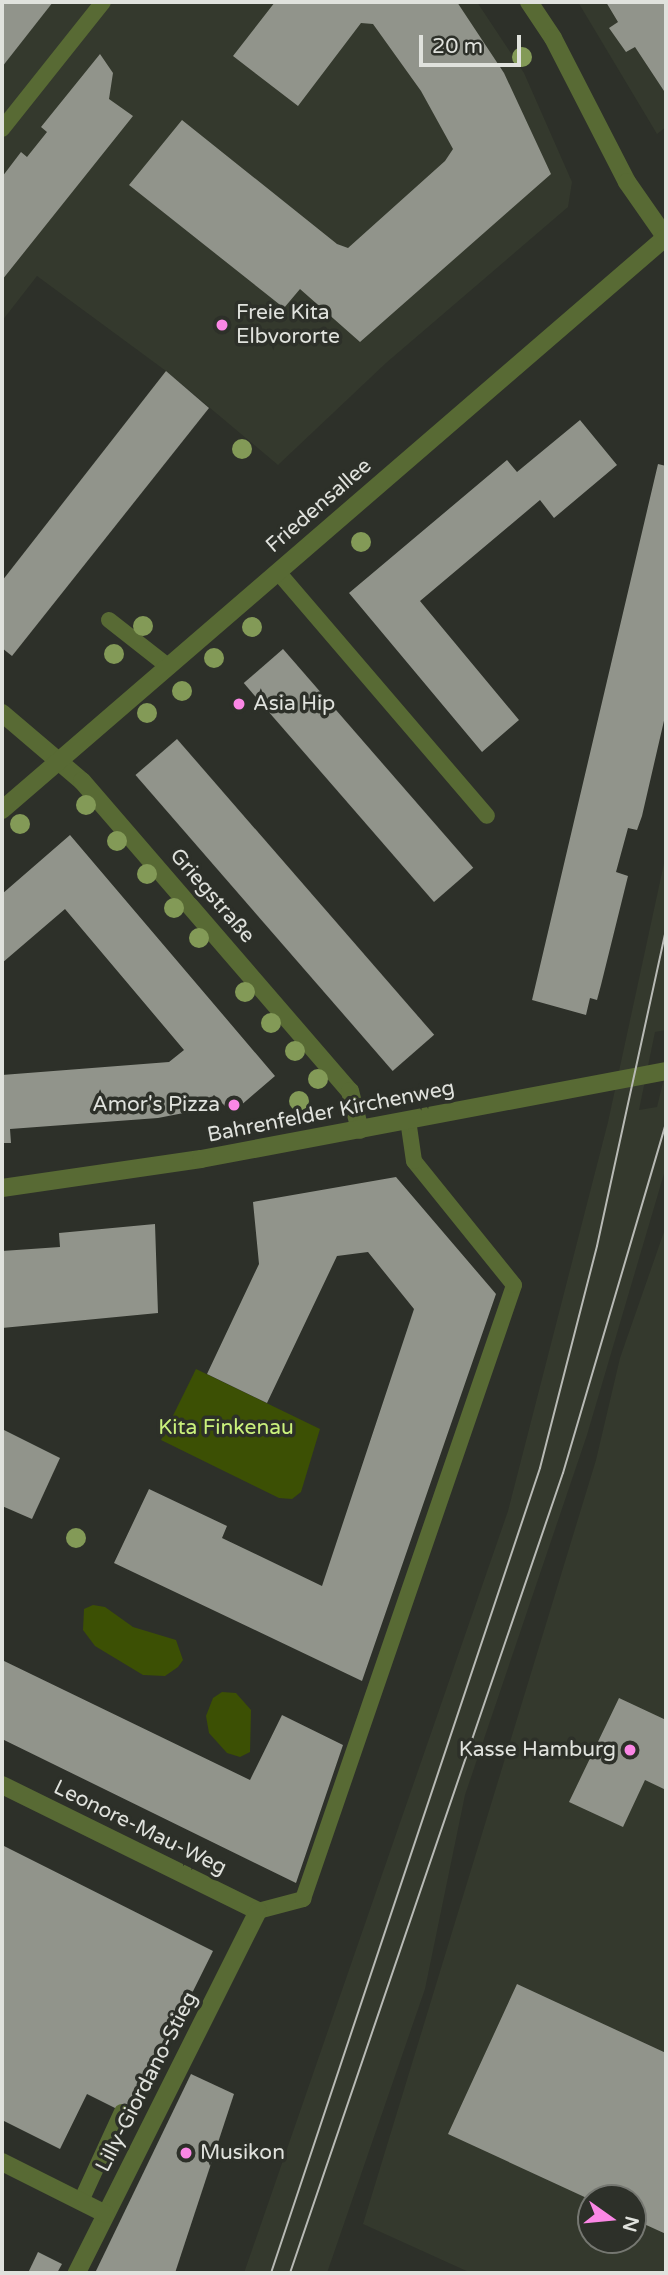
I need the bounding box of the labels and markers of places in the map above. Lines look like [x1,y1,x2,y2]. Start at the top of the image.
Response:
place label: Freie Kita Elbvororte [236,300,340,350]
marker: Freie Kita Elbvororte [214,317,230,333]
place label: Asia Hip [253,691,335,717]
marker: Asia Hip [231,696,247,712]
place label: Amor's Pizza [92,1092,220,1118]
marker: Amor's Pizza [226,1097,242,1113]
place label: Kasse Hamburg [459,1737,616,1763]
marker: Kasse Hamburg [622,1742,638,1758]
place label: Musikon [200,2140,285,2166]
marker: Musikon [178,2145,194,2161]

